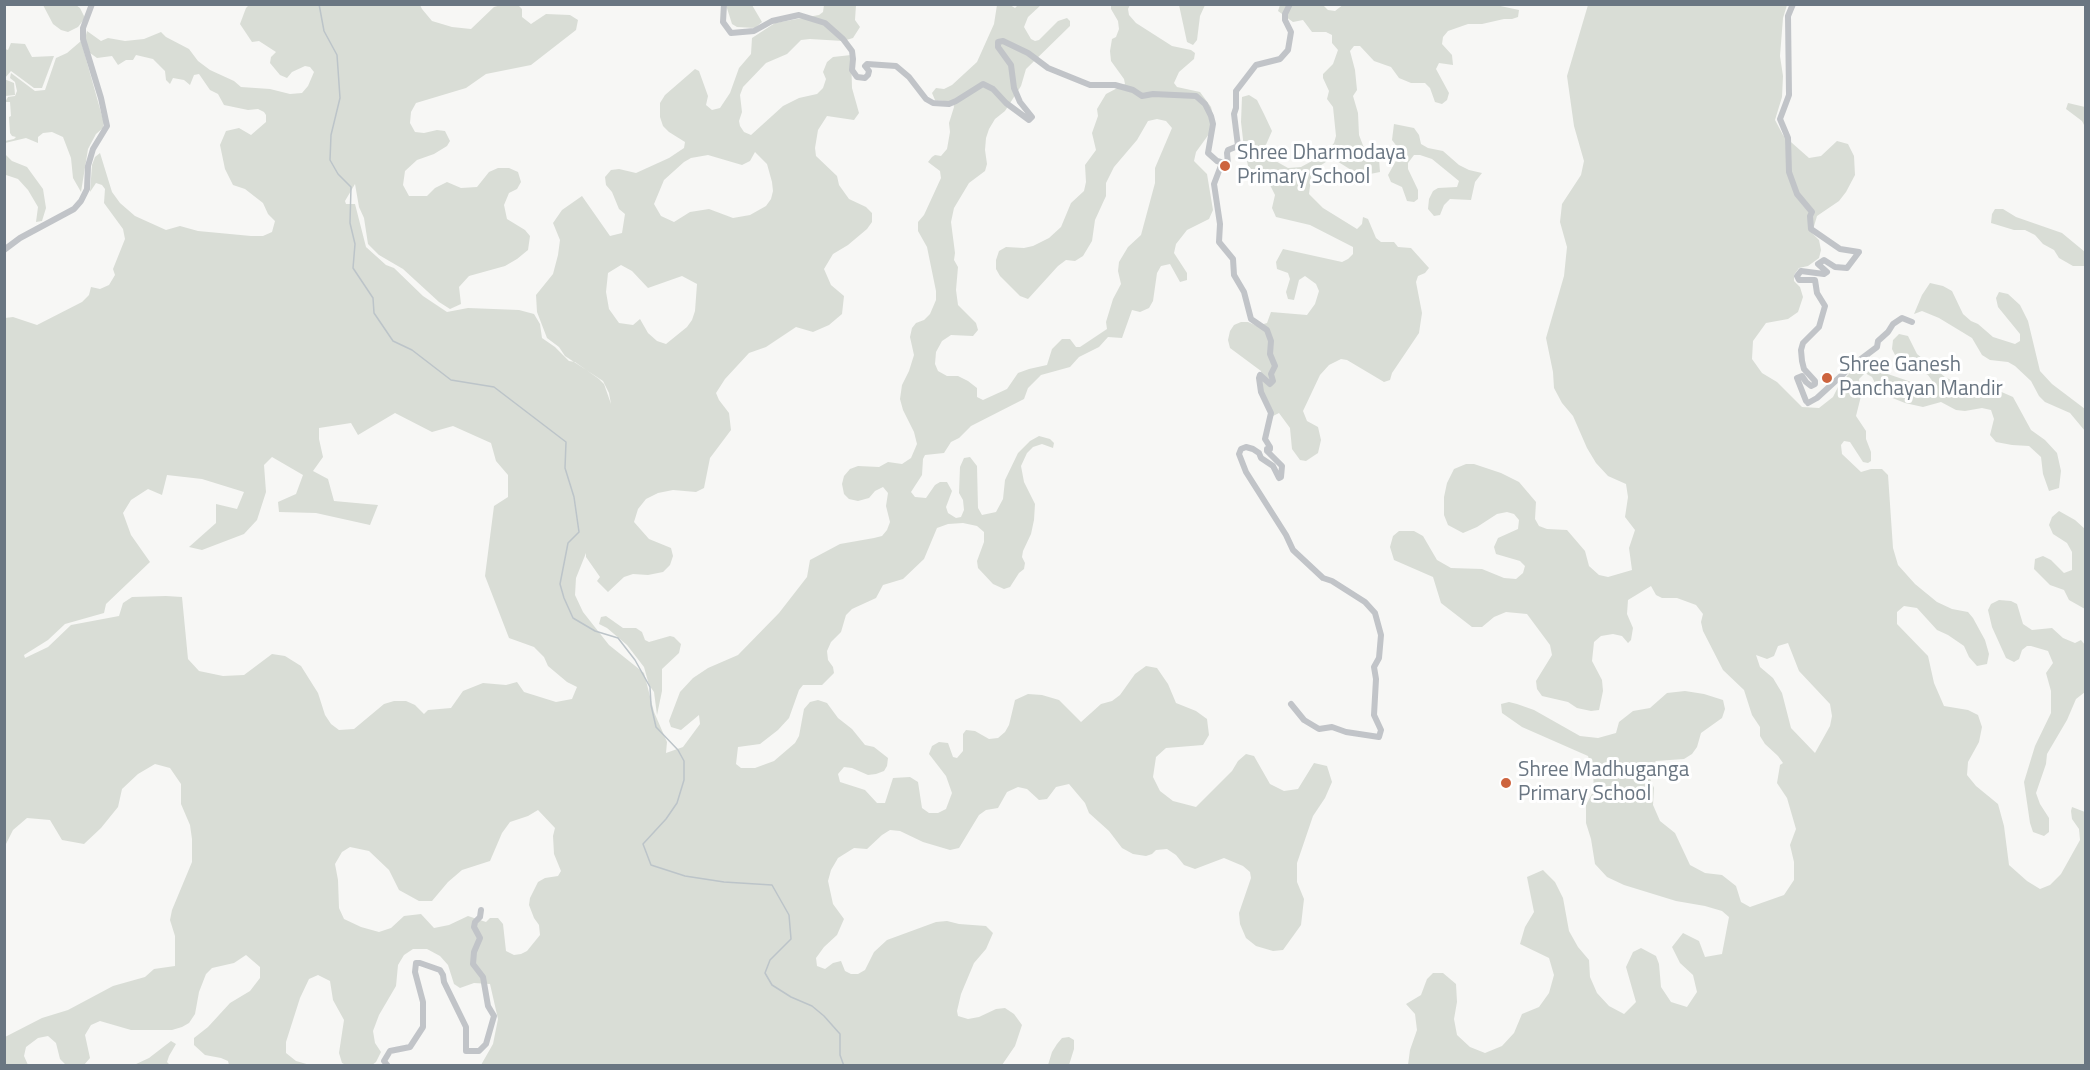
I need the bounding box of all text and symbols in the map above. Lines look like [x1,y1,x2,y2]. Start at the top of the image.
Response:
place label: Shree Dharmodaya Primary School [1237,141,1406,191]
marker: Shree Dharmodaya Primary School [1218,159,1232,173]
place label: Shree Ganesh Panchayan Mandir [1839,353,2003,403]
marker: Shree Ganesh Panchayan Mandir [1820,371,1834,385]
place label: Shree Madhuganga Primary School [1518,758,1689,808]
marker: Shree Madhuganga Primary School [1499,776,1513,790]

